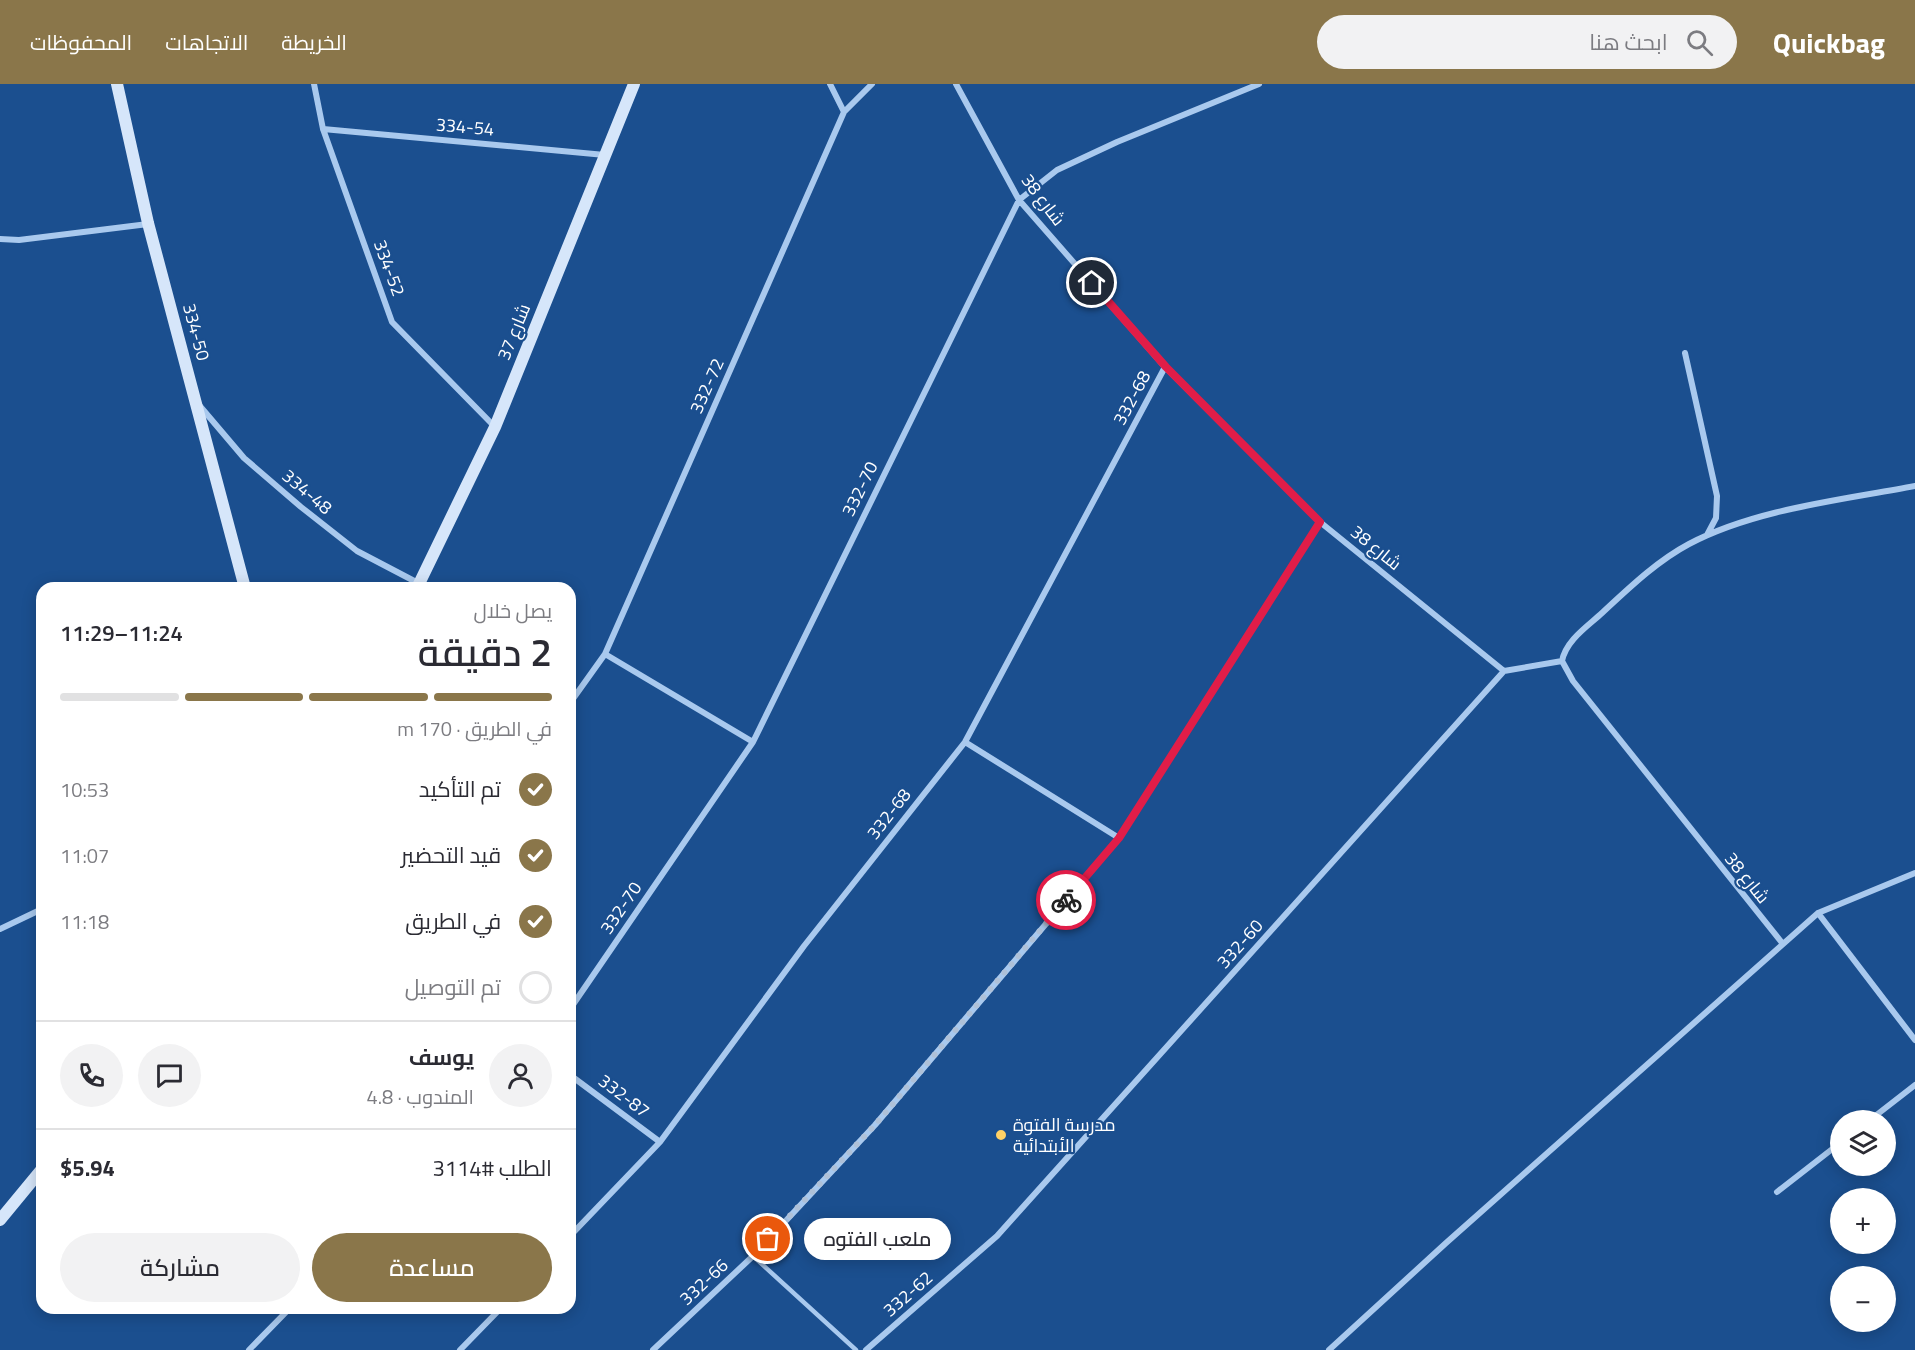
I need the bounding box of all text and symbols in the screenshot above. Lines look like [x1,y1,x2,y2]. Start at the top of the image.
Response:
search box [1317,15,1737,69]
text: Quickbag [1773,21,1885,64]
text: ابحث هنا [1589,25,1668,59]
text: المحفوظات [30,26,132,58]
text: الاتجاهات [165,26,248,58]
text: الخريطة [281,26,347,58]
icon: search [1683,26,1716,59]
street label: 334-54 [435,111,495,142]
street label: شارع 38 [1015,168,1072,231]
street label: 334-52 [367,236,412,300]
pin [1066,257,1117,308]
icon: home [1075,266,1108,299]
street label: شارع 37 [490,299,537,364]
street label: 334-50 [176,300,217,364]
street label: 332-72 [682,354,731,418]
street label: 332-68 [1106,366,1157,430]
street label: 332-70 [835,457,884,521]
street label: 334-48 [276,463,338,521]
street label: شارع 38 [1345,519,1408,577]
text: يصل خلال [473,595,552,626]
text: 11:24–11:29 [60,616,183,650]
text: 2 دقيقة [418,622,552,681]
text: في الطريق · 170 m [397,713,552,744]
text: تم التأكيد [419,772,501,806]
icon: check [519,773,552,806]
text: 10:53 [60,774,109,805]
street label: 332-68 [860,782,917,845]
text: قيد التحضير [401,838,501,872]
icon: check [519,839,552,872]
text: 11:07 [60,840,109,871]
street label: شارع 38 [1718,846,1776,909]
courier [1036,870,1096,930]
street label: 332-70 [593,876,648,939]
icon: bike [1050,884,1083,917]
text: في الطريق [405,904,501,938]
icon: check [519,905,552,938]
text: 11:18 [60,906,109,937]
street label: 332-60 [1210,913,1269,974]
text: تم التوصيل [405,970,501,1004]
text: يوسف [409,1040,474,1074]
button: phone [60,1044,123,1107]
button: chat [138,1044,201,1107]
button: person [489,1044,552,1107]
street label: 332-87 [593,1067,656,1124]
text: المندوب · 4.8 [366,1081,474,1112]
map controls [1830,1110,1896,1332]
button: layers [1830,1110,1896,1176]
place label: مدرسة الفتوة الأبتدائية [1013,1111,1116,1159]
marker: مدرسة الفتوة الأبتدائية [994,1128,1008,1142]
text: $5.94 [60,1151,115,1185]
text: الطلب #3114 [432,1151,552,1185]
button: + [1830,1188,1896,1254]
pin [742,1213,793,1264]
callout: ملعب الفتوه [804,1218,951,1260]
icon: bag [751,1222,784,1255]
text: ملعب الفتوه [824,1223,931,1254]
button: مشاركة [60,1233,300,1302]
button: مساعدة [312,1233,552,1302]
street label: 332-66 [673,1252,734,1311]
street label: 332-62 [877,1264,939,1323]
button: − [1830,1266,1896,1332]

